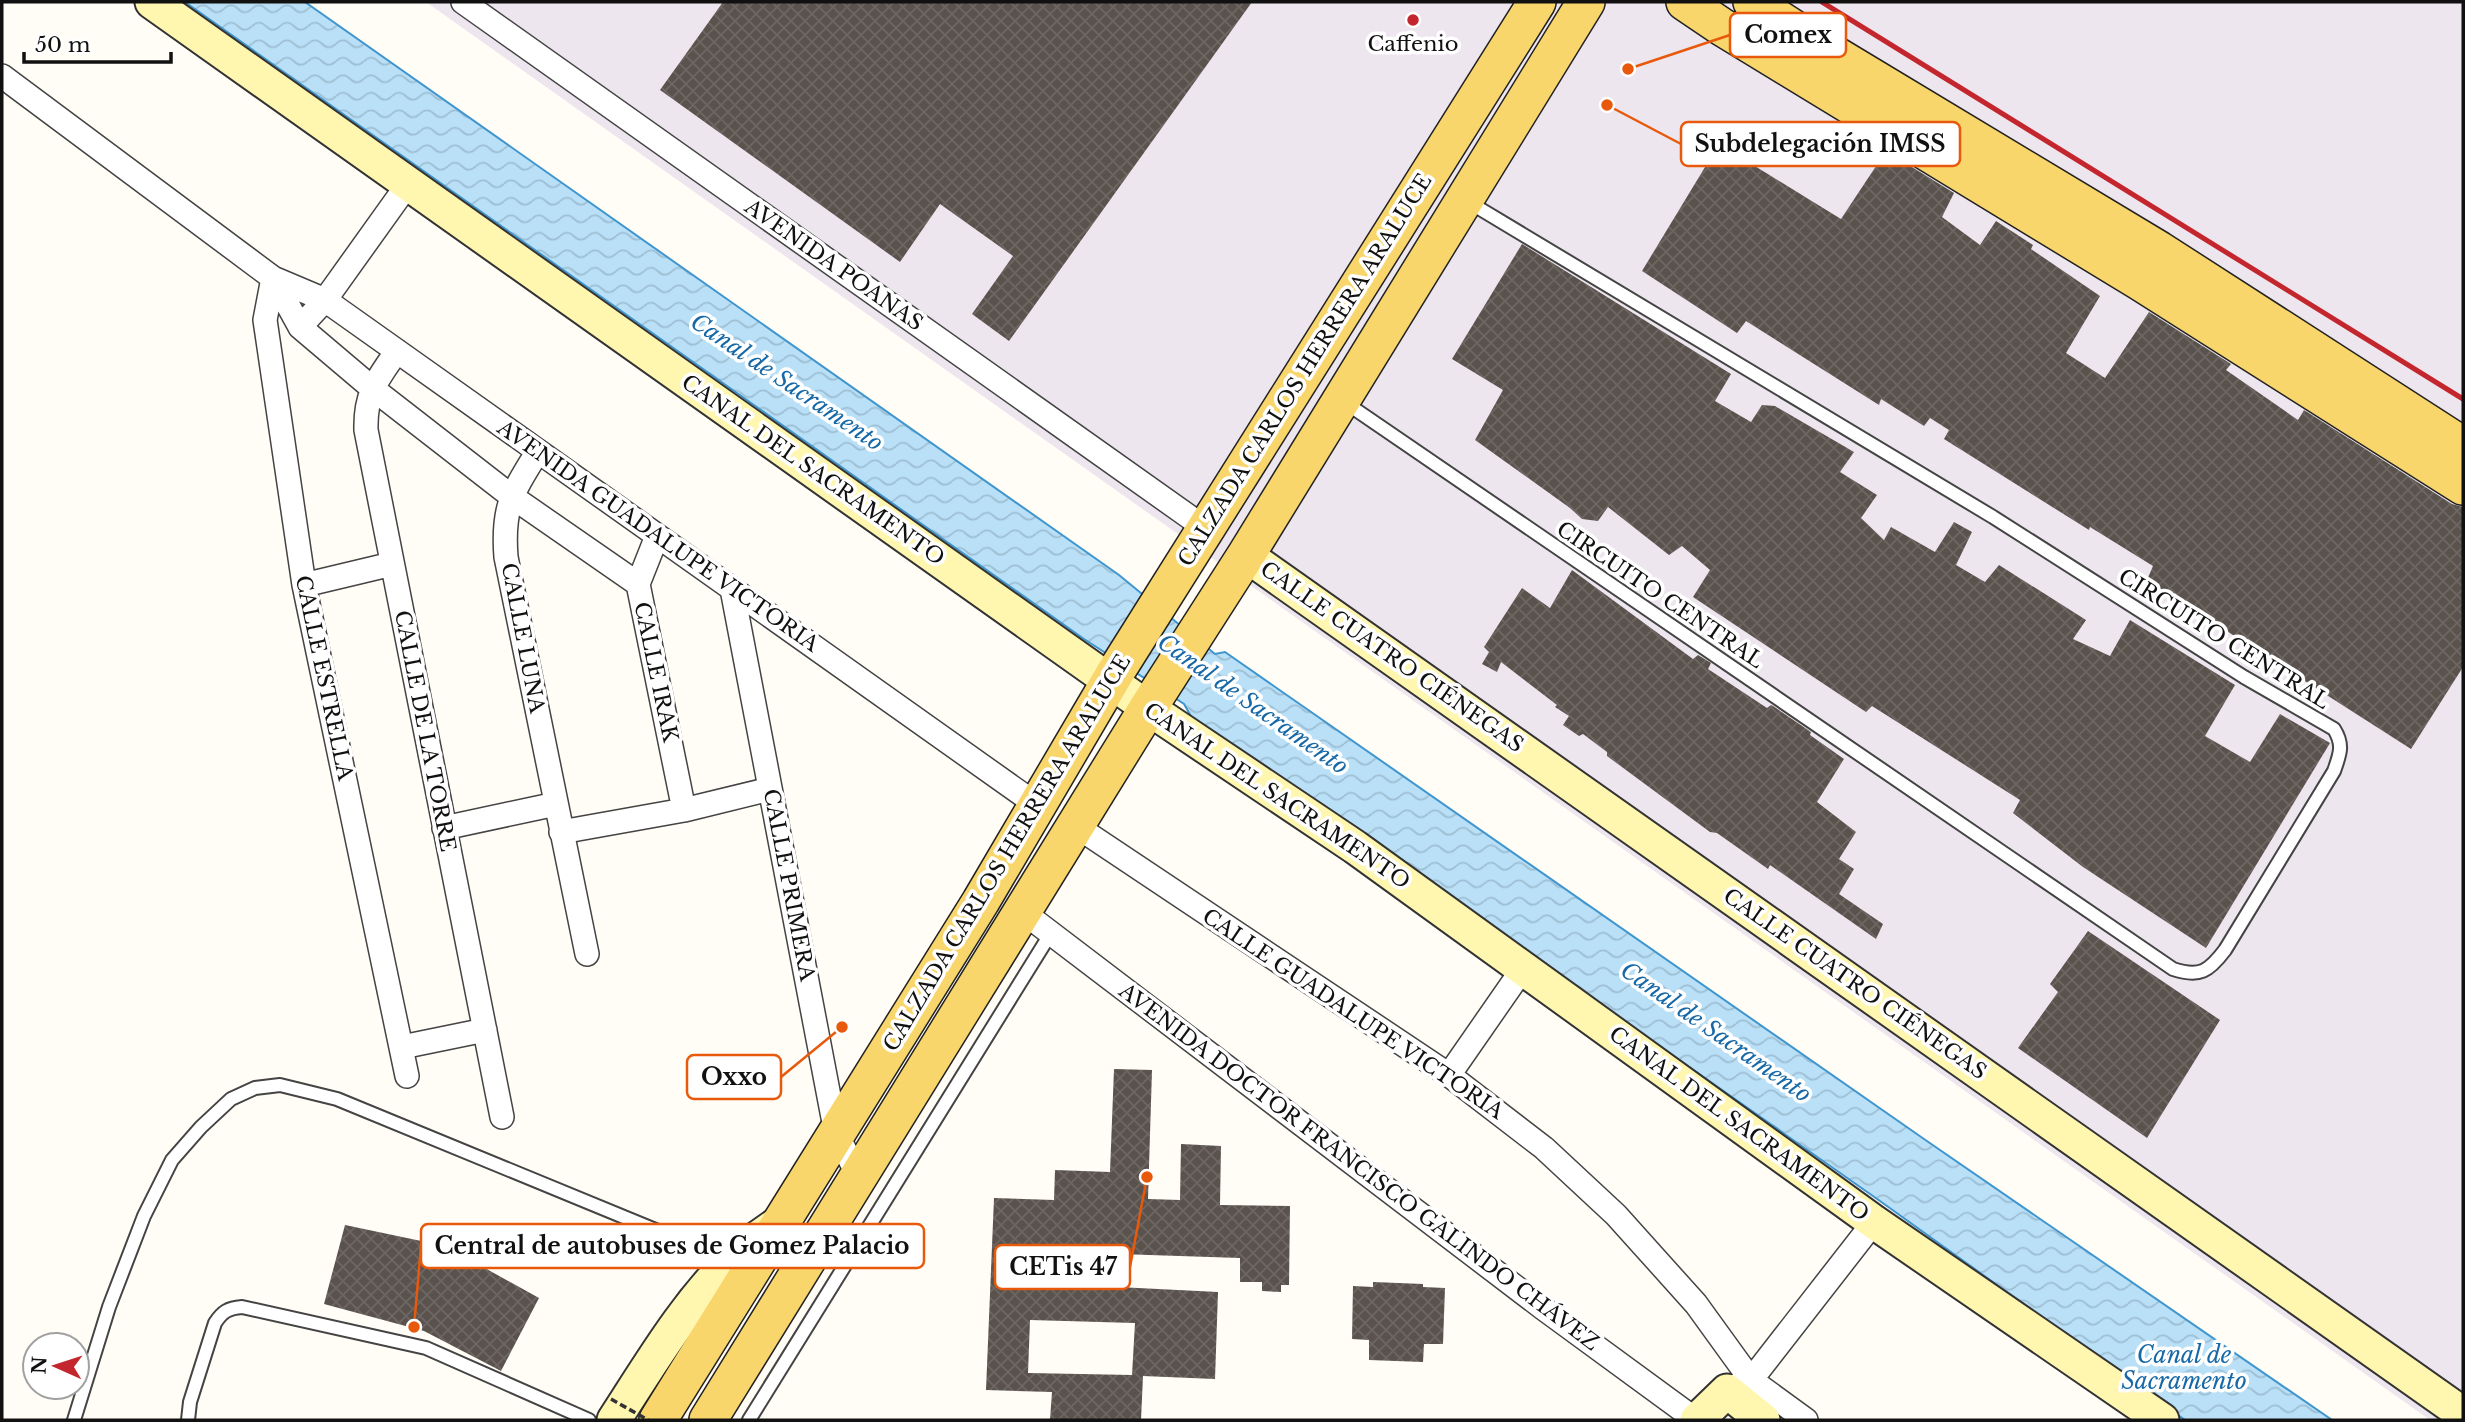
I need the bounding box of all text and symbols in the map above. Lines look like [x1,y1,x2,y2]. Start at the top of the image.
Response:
marker: Caffenio [1405,12,1421,28]
callout: Comex [1730,13,1846,57]
scale bar [24,21,172,65]
text: Comex [1744,21,1832,49]
place label: Caffenio [1368,31,1458,57]
text: 50 m [35,32,91,58]
callout: Subdelegación IMSS [1681,122,1960,166]
text: Subdelegación IMSS [1694,130,1946,158]
street label: CALZADA CARLOS HERRERA ARALUCE [1173,169,1437,571]
street label: AVENIDA POANAS [739,193,928,336]
water label: Canal de Sacramento [685,307,889,457]
street label: CANAL DEL SACRAMENTO [677,369,949,571]
street label: AVENIDA GUADALUPE VICTORIA [491,414,824,658]
street label: CIRCUITO CENTRAL [1552,516,1768,674]
street label: CALLE CUATRO CIÉNEGAS [1255,556,1529,758]
street label: CALLE LUNA [496,561,550,716]
street label: CIRCUITO CENTRAL [2114,563,2334,715]
street label: CALLE ESTRELLA [290,573,359,784]
street label: CALLE IRAK [628,600,684,745]
street label: CALLE DE LA TORRE [389,608,461,854]
water label: Canal de Sacramento [1152,628,1354,780]
street label: CALZADA CARLOS HERRERA ARALUCE [878,650,1136,1056]
street label: CANAL DEL SACRAMENTO [1139,697,1415,895]
street label: CALLE PRIMERA [758,787,821,984]
street label: CALLE CUATRO CIÉNEGAS [1718,883,1992,1085]
street label: CALLE GUADALUPE VICTORIA [1197,903,1509,1125]
water label: Canal de Sacramento [1615,956,1817,1108]
street label: AVENIDA DOCTOR FRANCISCO GALINDO CHÁVEZ [1113,977,1604,1356]
street label: CANAL DEL SACRAMENTO [1604,1021,1874,1227]
callout: Oxxo [687,1055,781,1099]
text: Oxxo [701,1063,767,1091]
callout: Central de autobuses de Gomez Palacio [421,1224,924,1268]
text: Central de autobuses de Gomez Palacio [435,1232,909,1260]
callout: CETis 47 [995,1245,1130,1289]
text: CETis 47 [1009,1253,1118,1281]
north arrow [21,1331,91,1401]
water label: Canal de Sacramento [2121,1341,2247,1395]
text: N [28,1355,51,1375]

